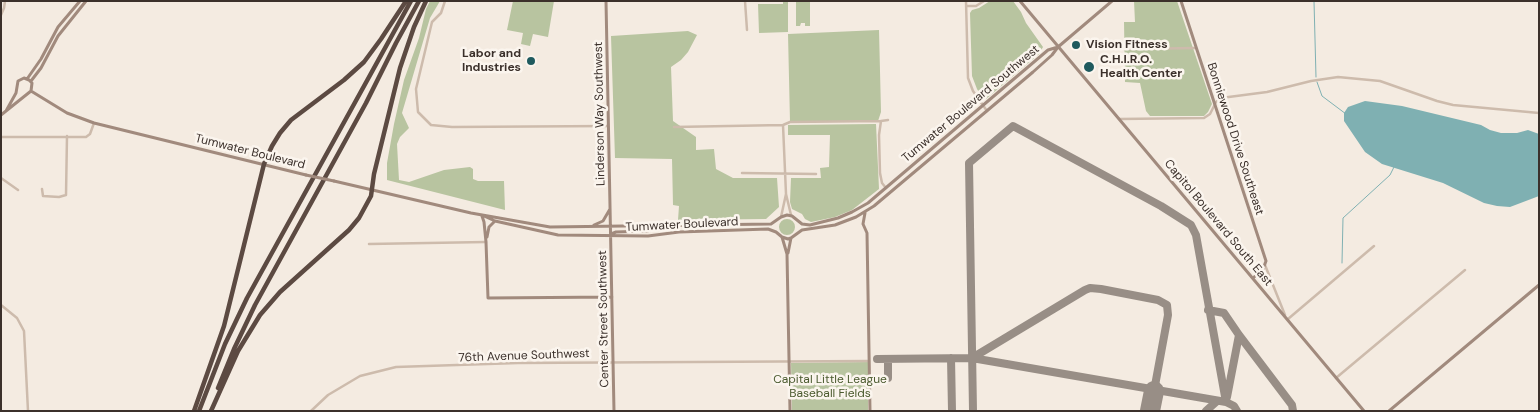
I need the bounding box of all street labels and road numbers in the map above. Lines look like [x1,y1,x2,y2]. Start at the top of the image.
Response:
street label: Linderson Way Southwest [592,42,608,186]
street label: Tumwater Boulevard Southwest [899,42,1043,166]
street label: Bonniewood Drive Southeast [1204,61,1266,217]
street label: Tumwater Boulevard [194,131,306,173]
street label: Capitol Boulevard South East [1161,157,1275,289]
street label: Tumwater Boulevard [625,215,739,235]
street label: Center Street Southwest [596,250,612,388]
street label: 76th Avenue Southwest [458,347,590,365]

